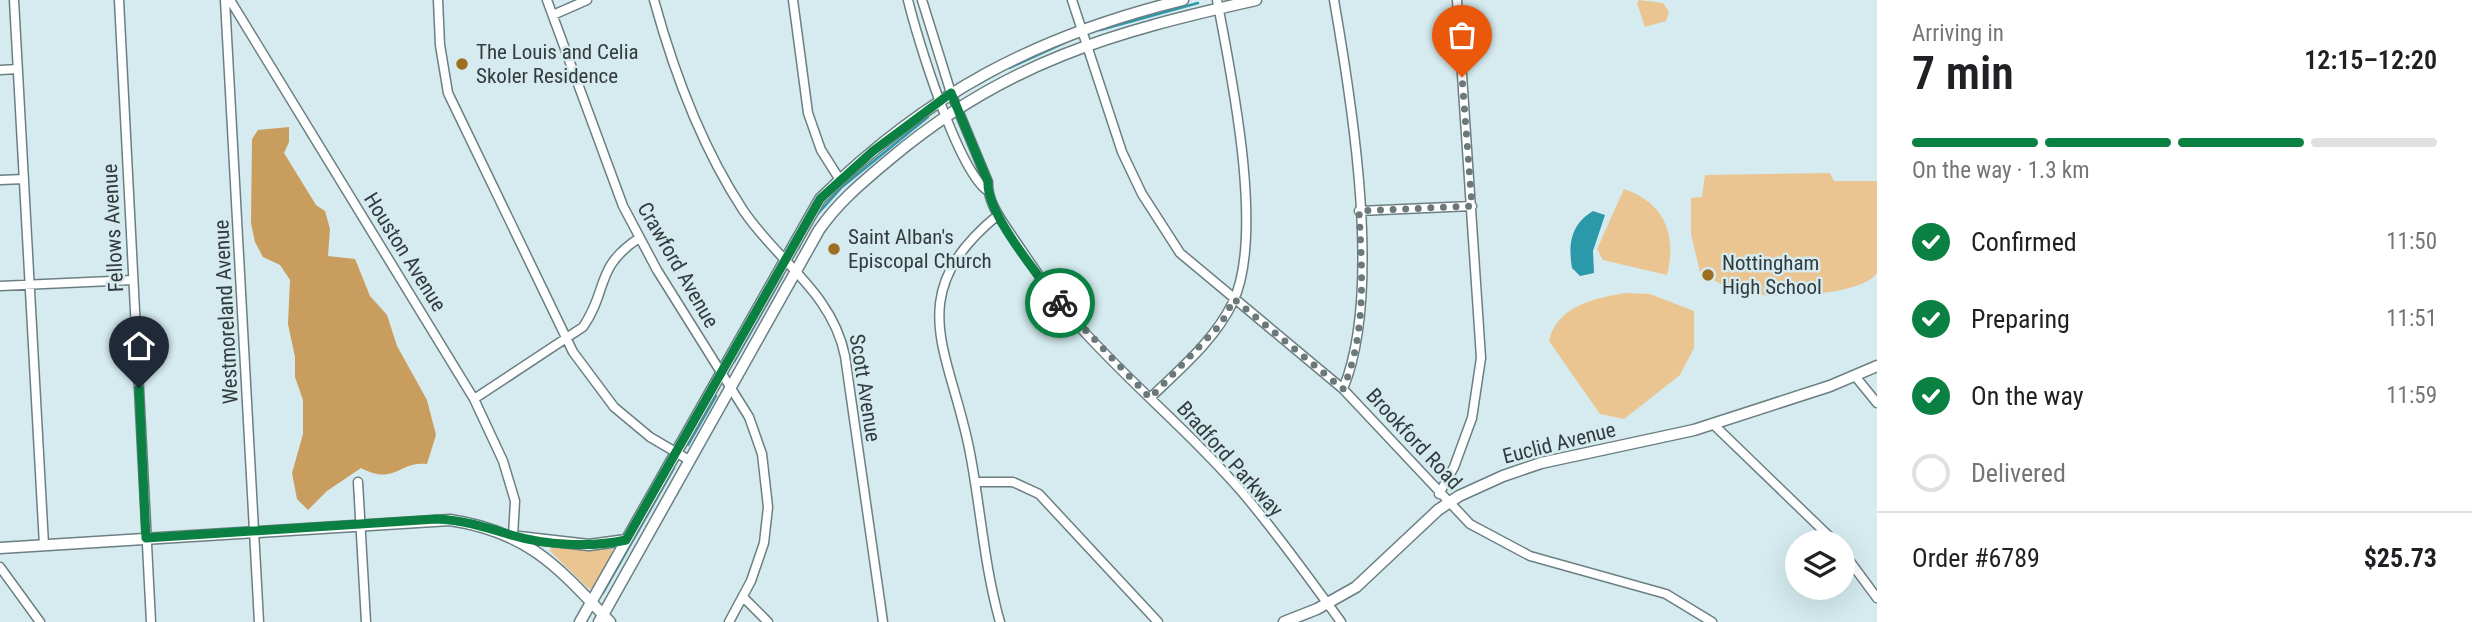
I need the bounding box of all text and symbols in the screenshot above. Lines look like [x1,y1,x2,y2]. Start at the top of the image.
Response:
pin [1432,5,1492,77]
icon: bag [1443,16,1481,54]
text: Arriving in [1912,20,2004,47]
place label: The Louis and Celia Skoler Residence [476,40,639,88]
text: 12:15–12:20 [2304,45,2437,75]
text: 7 min [1912,46,2014,100]
marker: The Louis and Celia Skoler Residence [454,56,470,72]
text: On the way · 1.3 km [1912,157,2090,184]
street label: Fellows Avenue [98,163,128,293]
street label: Houston Avenue [359,188,451,316]
street label: Crawford Avenue [632,198,724,332]
street label: Westmoreland Avenue [209,219,243,405]
icon: check [1912,223,1950,261]
place label: Saint Alban's Episcopal Church [848,225,992,273]
text: Confirmed [1971,227,2077,257]
text: 11:50 [2386,228,2437,255]
marker: Saint Alban's Episcopal Church [826,241,842,257]
place label: Nottingham High School [1722,251,1822,299]
marker: Nottingham High School [1700,267,1716,283]
courier [1025,268,1095,338]
icon: bike [1041,284,1079,322]
icon: check [1912,300,1950,338]
text: Preparing [1971,304,2070,334]
text: 11:51 [2386,305,2437,332]
pin [109,316,169,388]
icon: home [120,327,158,365]
street label: Scott Avenue [845,332,885,444]
icon: check [1912,377,1950,415]
text: On the way [1971,381,2084,411]
text: 11:59 [2386,382,2437,409]
street label: Brookford Road [1361,384,1467,494]
street label: Bradford Parkway [1172,397,1288,522]
street label: Euclid Avenue [1500,417,1618,469]
text: Delivered [1971,458,2066,488]
map controls [1785,530,1855,600]
button: layers [1785,530,1855,600]
text: Order #6789 [1912,543,2040,573]
text: $25.73 [2364,543,2437,573]

